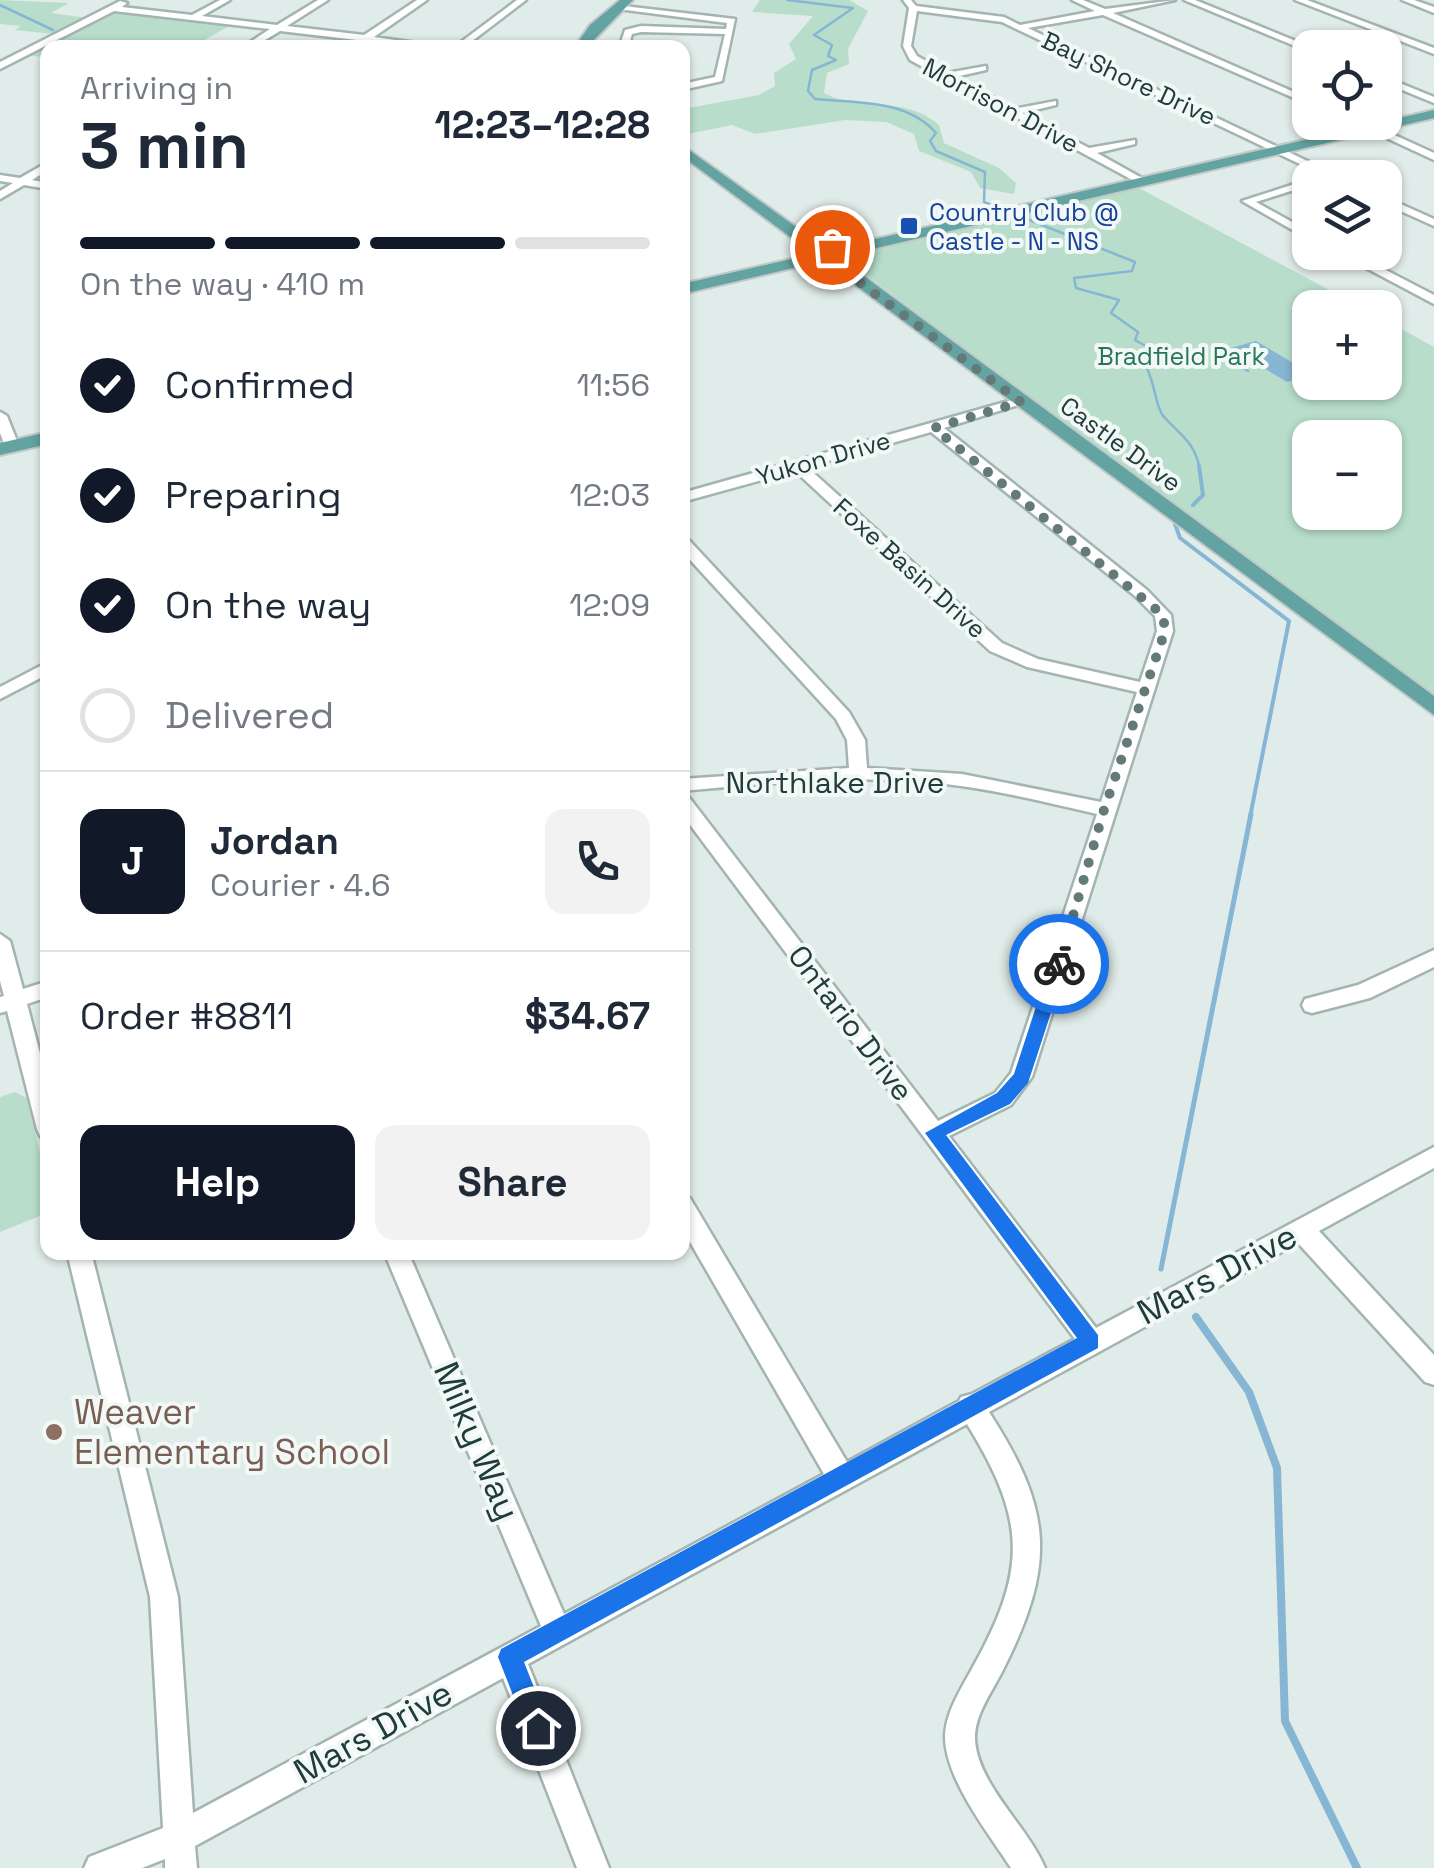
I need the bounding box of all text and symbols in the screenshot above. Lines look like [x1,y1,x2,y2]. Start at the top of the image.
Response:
street label: Bay Shore Drive [1037,24,1221,132]
map controls [1292,30,1402,530]
button: locate [1292,30,1402,140]
street label: Morrison Drive [917,50,1085,160]
text: Arriving in [80,68,233,108]
text: 12:23–12:28 [435,101,650,149]
text: 3 min [80,104,249,187]
button: layers [1292,160,1402,270]
place label: Country Club @ Castle - N - NS [929,196,1119,257]
pin [790,205,875,290]
marker: Country Club @ Castle - N - NS [898,215,920,237]
icon: bag [805,220,860,275]
text: On the way · 410 m [80,264,365,304]
button: + [1292,290,1402,400]
park label: Bradfield Park [1097,340,1265,372]
icon: check [80,358,135,413]
text: Confirmed [165,361,355,409]
text: 11:56 [576,365,650,405]
street label: Castle Drive [1054,389,1188,499]
button: − [1292,420,1402,530]
street label: Yukon Drive [752,424,894,492]
icon: check [80,468,135,523]
text: Preparing [165,471,342,519]
text: 12:03 [569,475,650,515]
street label: Foxe Basin Drive [827,491,993,645]
icon: check [80,578,135,633]
text: On the way [165,581,371,629]
text: 12:09 [569,585,650,625]
text: Delivered [165,691,334,739]
street label: Northlake Drive [725,763,945,802]
button: phone [545,809,650,914]
text: Jordan [210,817,339,865]
text: J [121,837,144,885]
text: Courier · 4.6 [210,865,391,905]
courier [1009,914,1109,1014]
street label: Ontario Drive [780,937,922,1109]
icon: bike [1032,937,1087,992]
text: Order #8811 [80,992,293,1040]
text: $34.67 [525,992,650,1040]
button: Help [80,1125,355,1240]
button: Share [375,1125,650,1240]
street label: Mars Drive [1130,1214,1304,1334]
street label: Milky Way [424,1355,530,1527]
place label: Weaver Elementary School [74,1390,390,1474]
marker: Weaver Elementary School [43,1421,65,1443]
street label: Mars Drive [286,1670,460,1794]
pin [496,1686,581,1771]
icon: home [511,1701,566,1756]

